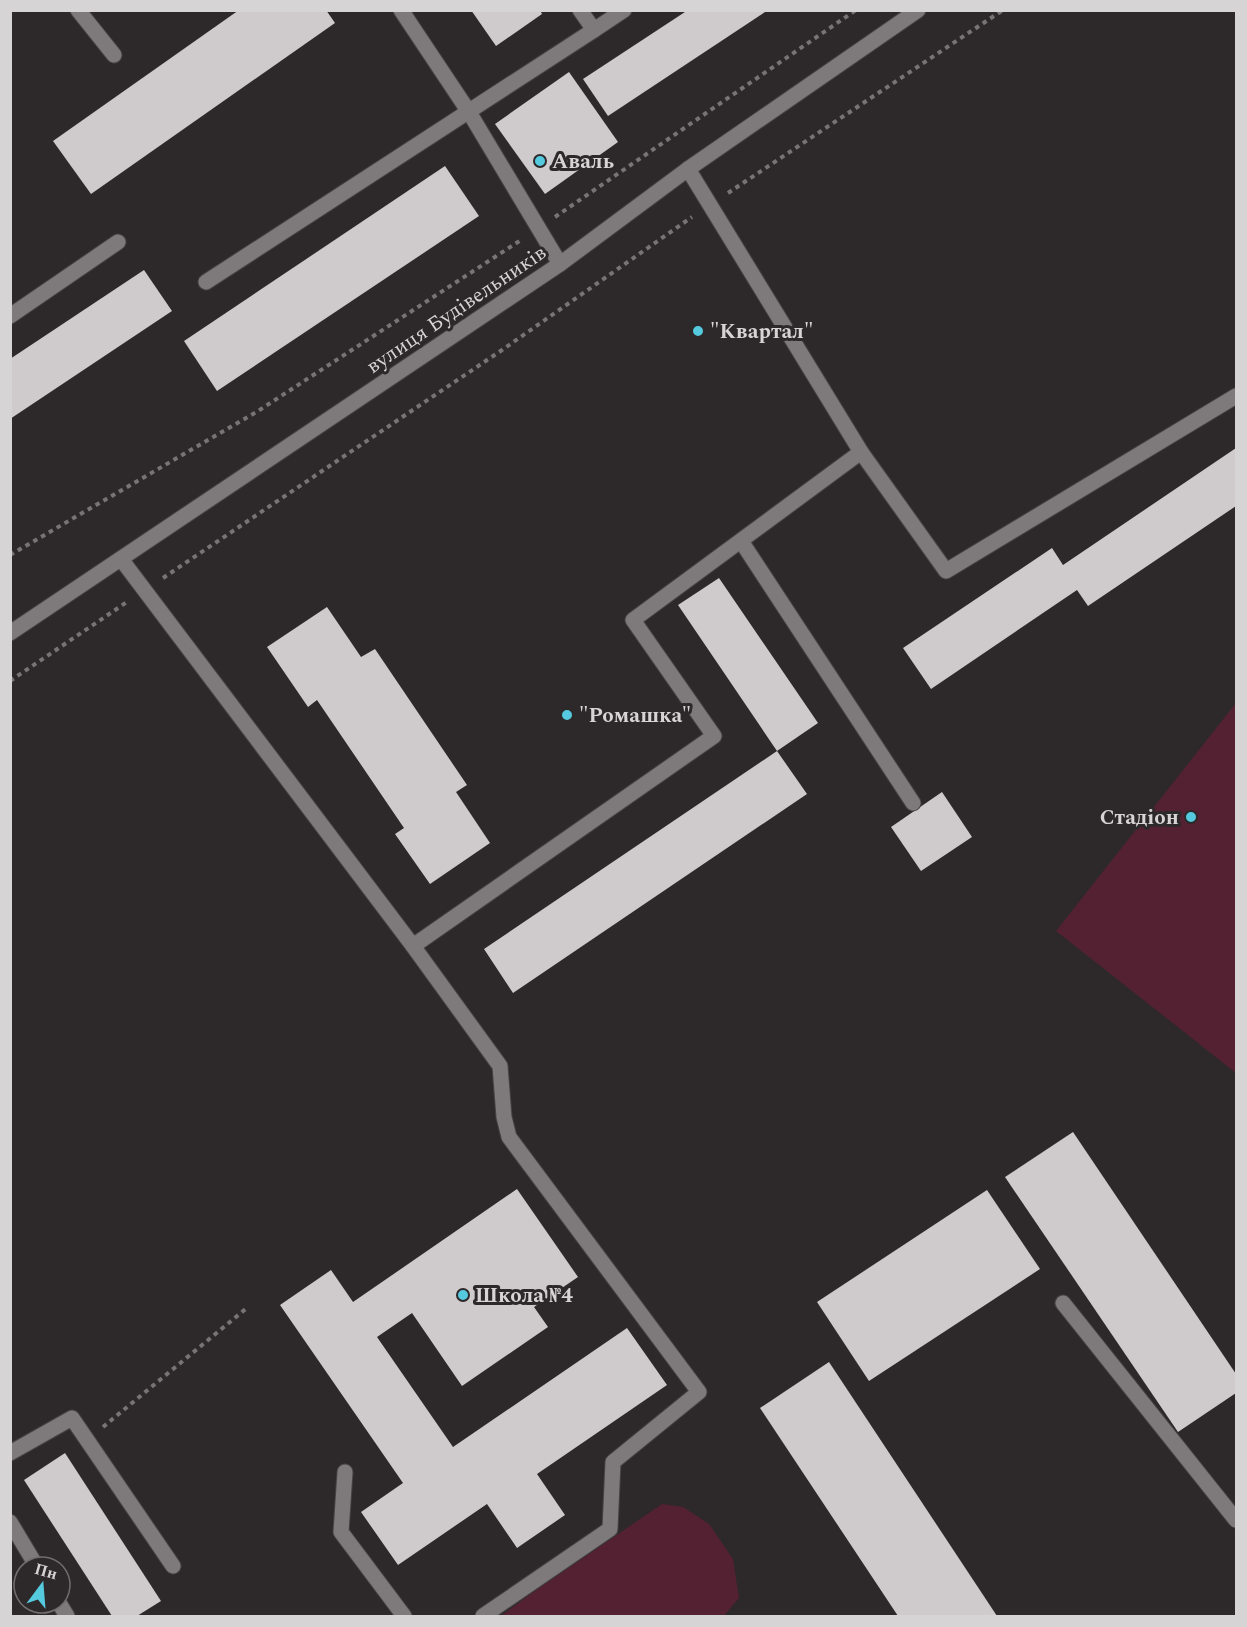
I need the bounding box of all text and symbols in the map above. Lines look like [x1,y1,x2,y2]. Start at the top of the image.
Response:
place label: Аваль [552,146,614,178]
marker: Аваль [533,154,547,168]
street label: вулиця Будівельників [360,237,553,382]
place label: "Квартал" [710,316,813,348]
marker: "Квартал" [691,324,705,338]
place label: "Ромашка" [579,700,691,732]
marker: "Ромашка" [560,708,574,722]
place label: Стадіон [1100,802,1179,834]
marker: Стадіон [1184,810,1198,824]
place label: Школа №4 [475,1280,573,1312]
marker: Школа №4 [456,1288,470,1302]
north arrow [12,1555,72,1615]
text: Пн [31,1557,60,1586]

